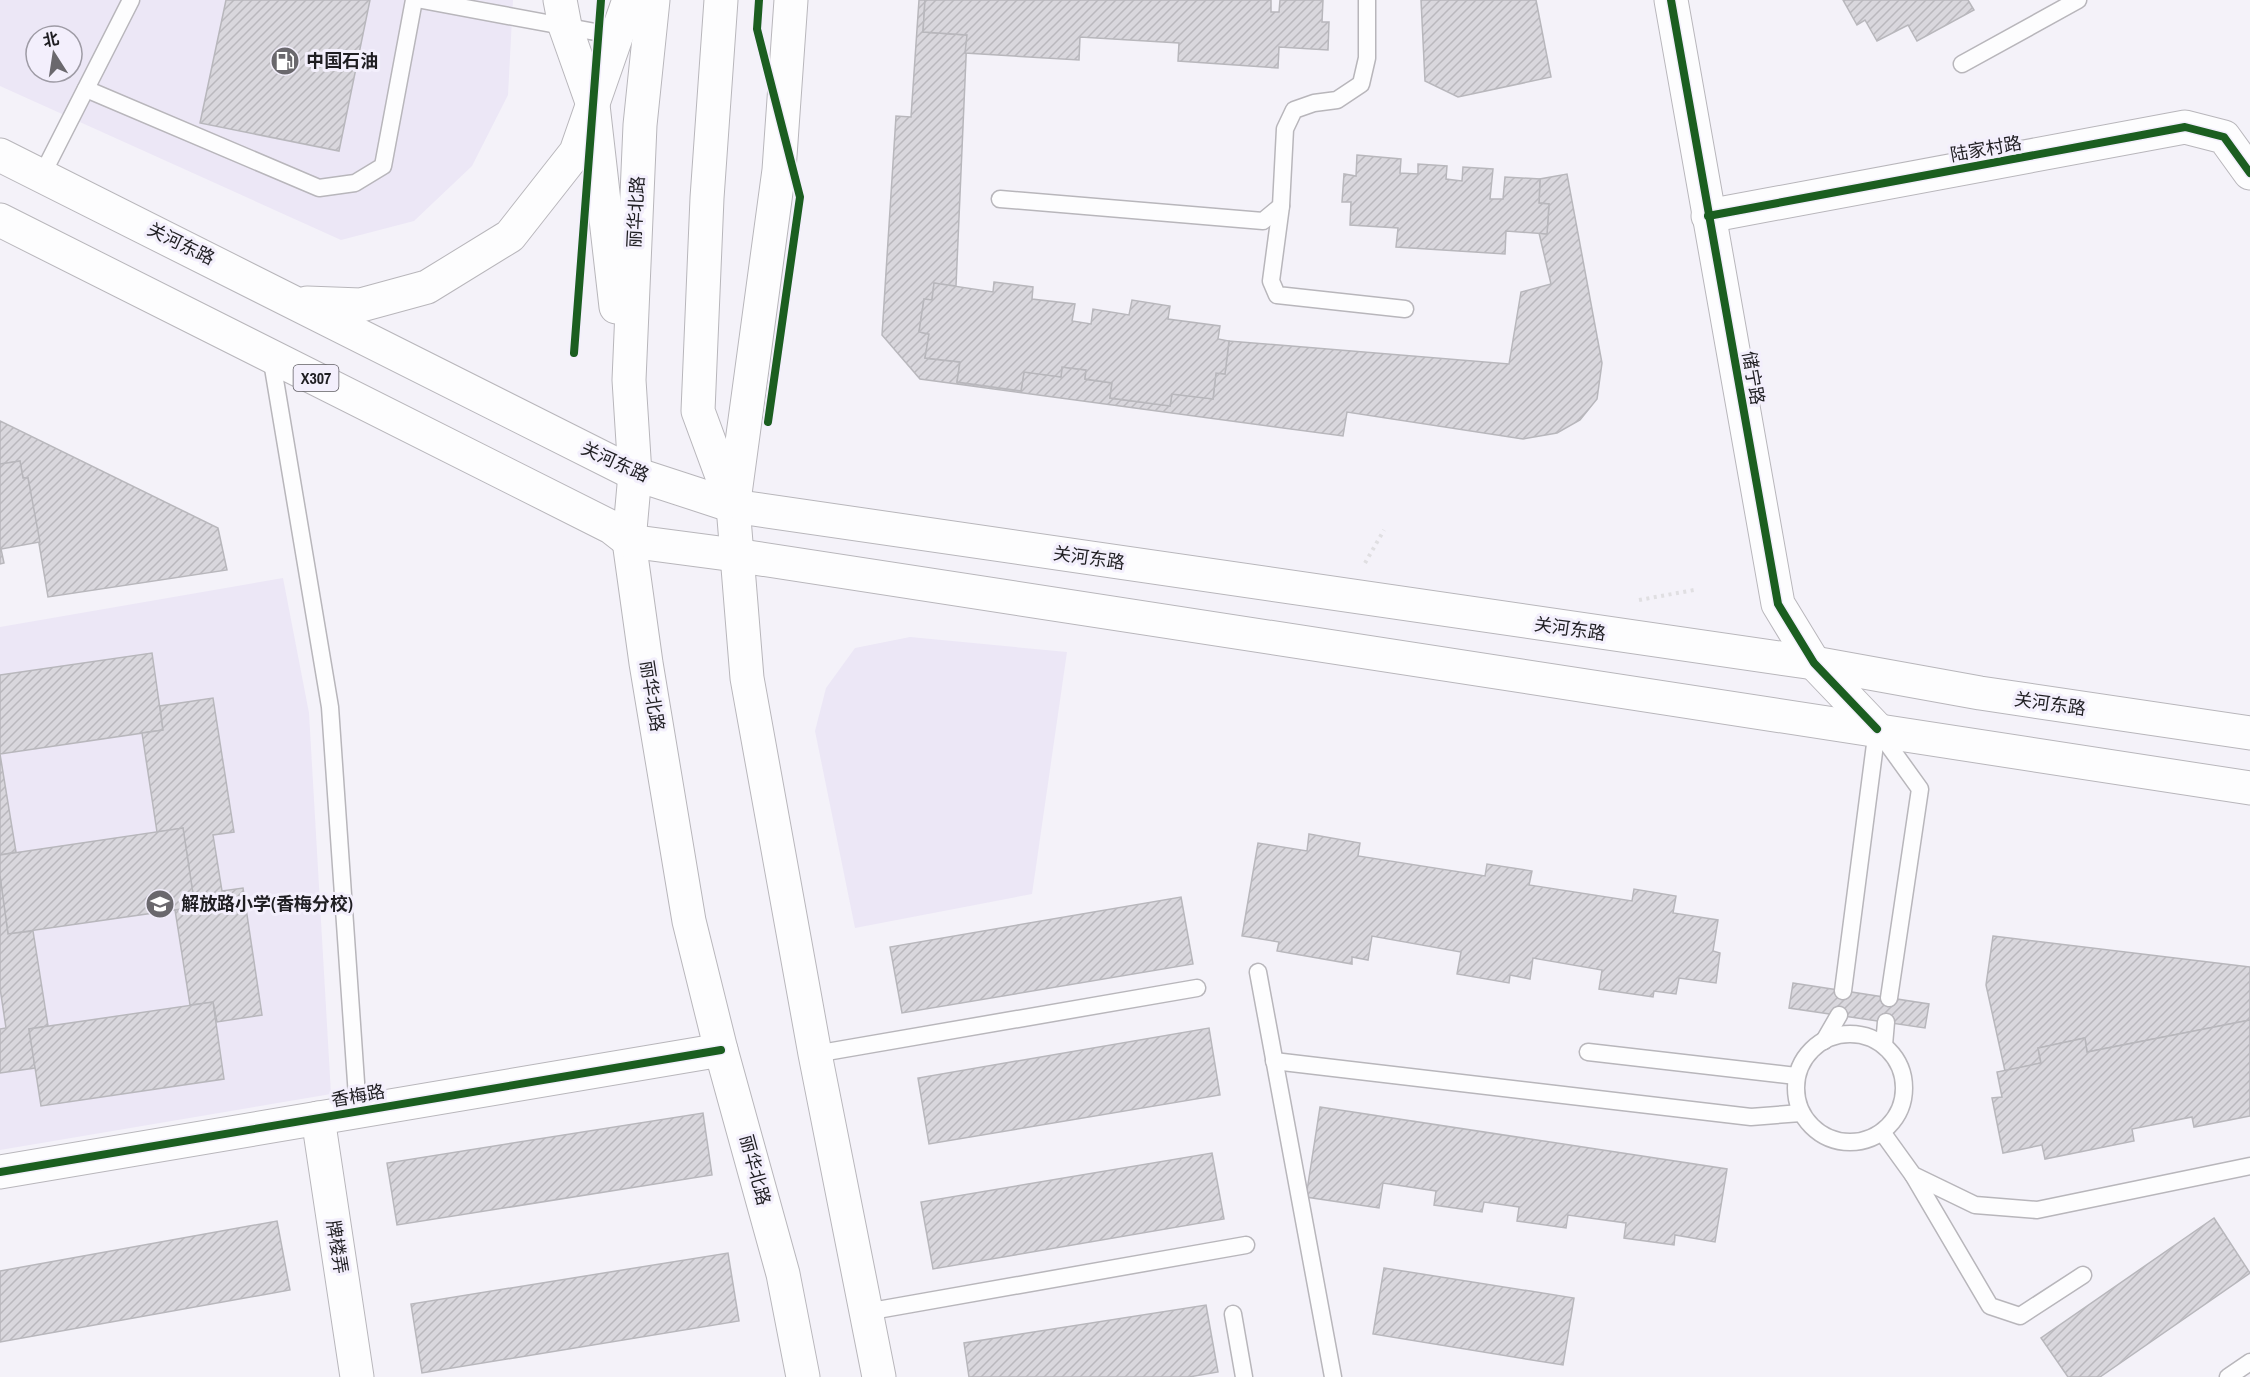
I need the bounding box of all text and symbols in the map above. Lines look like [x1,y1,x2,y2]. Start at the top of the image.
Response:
north arrow [24,24,84,84]
text: 北 [41,27,61,52]
fuel station icon: 中国石油 [269,45,301,77]
place label: 中国石油 [306,48,378,73]
street label: 陆家村路 [1948,130,2024,167]
street label: 丽华北路 [621,175,650,249]
street label: 关河东路 [143,217,219,271]
street label: 储宁路 [1736,349,1770,407]
road number: X307 [294,365,338,391]
street label: 关河东路 [577,435,653,488]
street label: 关河东路 [1052,540,1126,575]
street label: 关河东路 [1533,611,1607,646]
street label: 丽华北路 [635,658,670,733]
street label: 关河东路 [2013,686,2087,721]
school or university icon: 解放路小学(香梅分校) [144,888,176,920]
place label: 解放路小学(香梅分校) [181,891,353,916]
street label: 香梅路 [329,1079,387,1113]
street label: 丽华北路 [734,1132,777,1208]
street label: 牌楼弄 [321,1218,354,1276]

